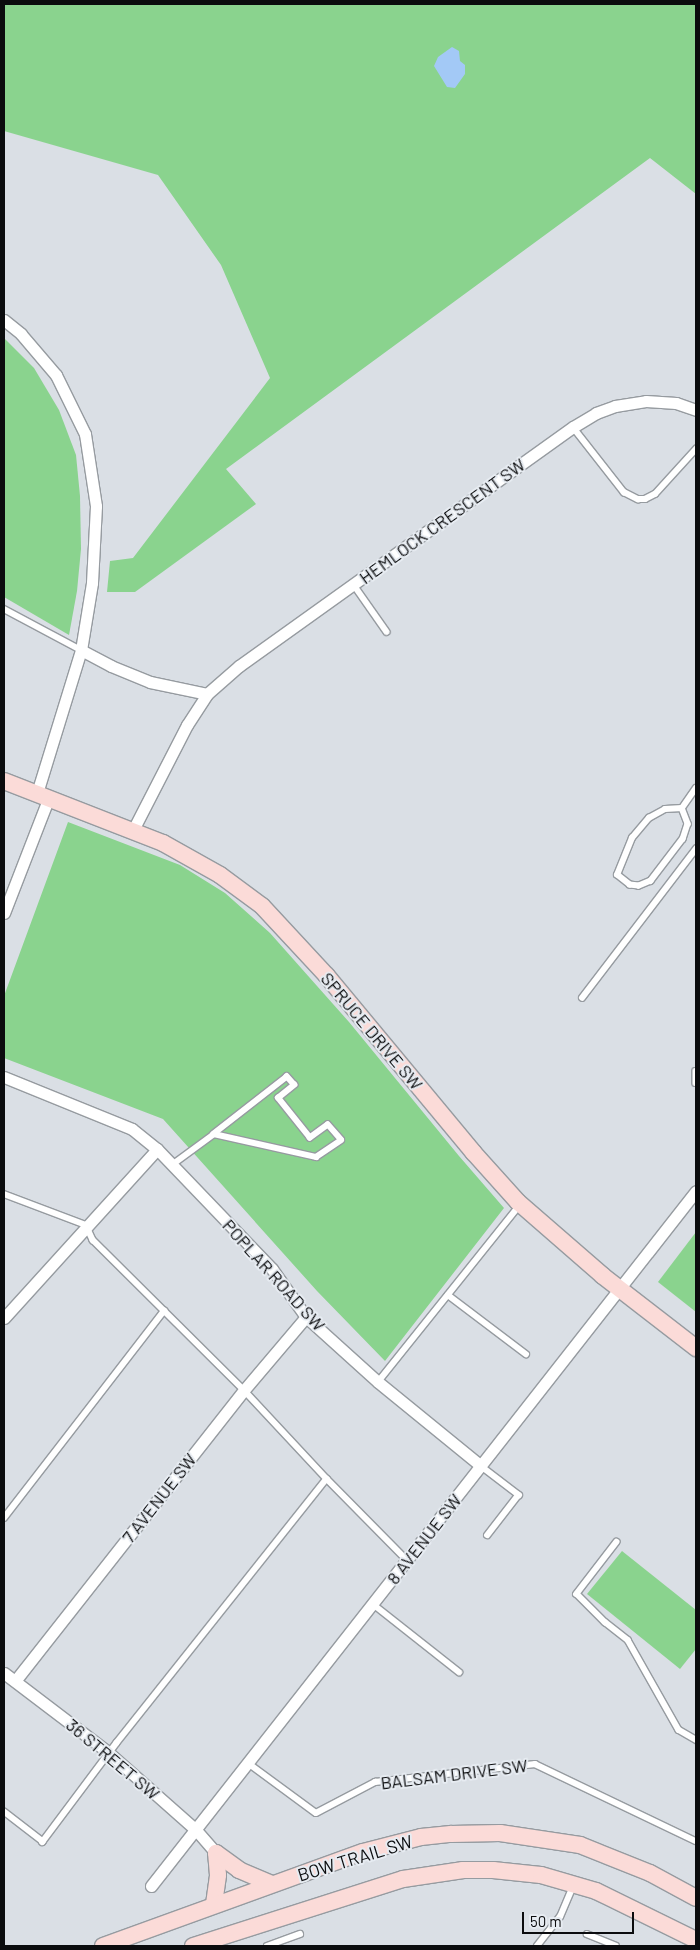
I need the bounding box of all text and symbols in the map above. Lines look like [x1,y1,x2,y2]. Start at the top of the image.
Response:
street label: HEMLOCK CRESCENT SW [355,454,529,588]
street label: SPRUCE DRIVE SW [317,968,427,1094]
street label: POPLAR ROAD SW [218,1215,330,1335]
street label: 7 AVENUE SW [117,1449,201,1547]
street label: 8 AVENUE SW [382,1490,466,1588]
street label: 36 STREET SW [62,1714,164,1804]
street label: BALSAM DRIVE SW [379,1754,529,1794]
street label: BOW TRAIL SW [295,1830,415,1886]
scale bar [525,1902,638,1934]
text: 50 m [530,1912,562,1930]

